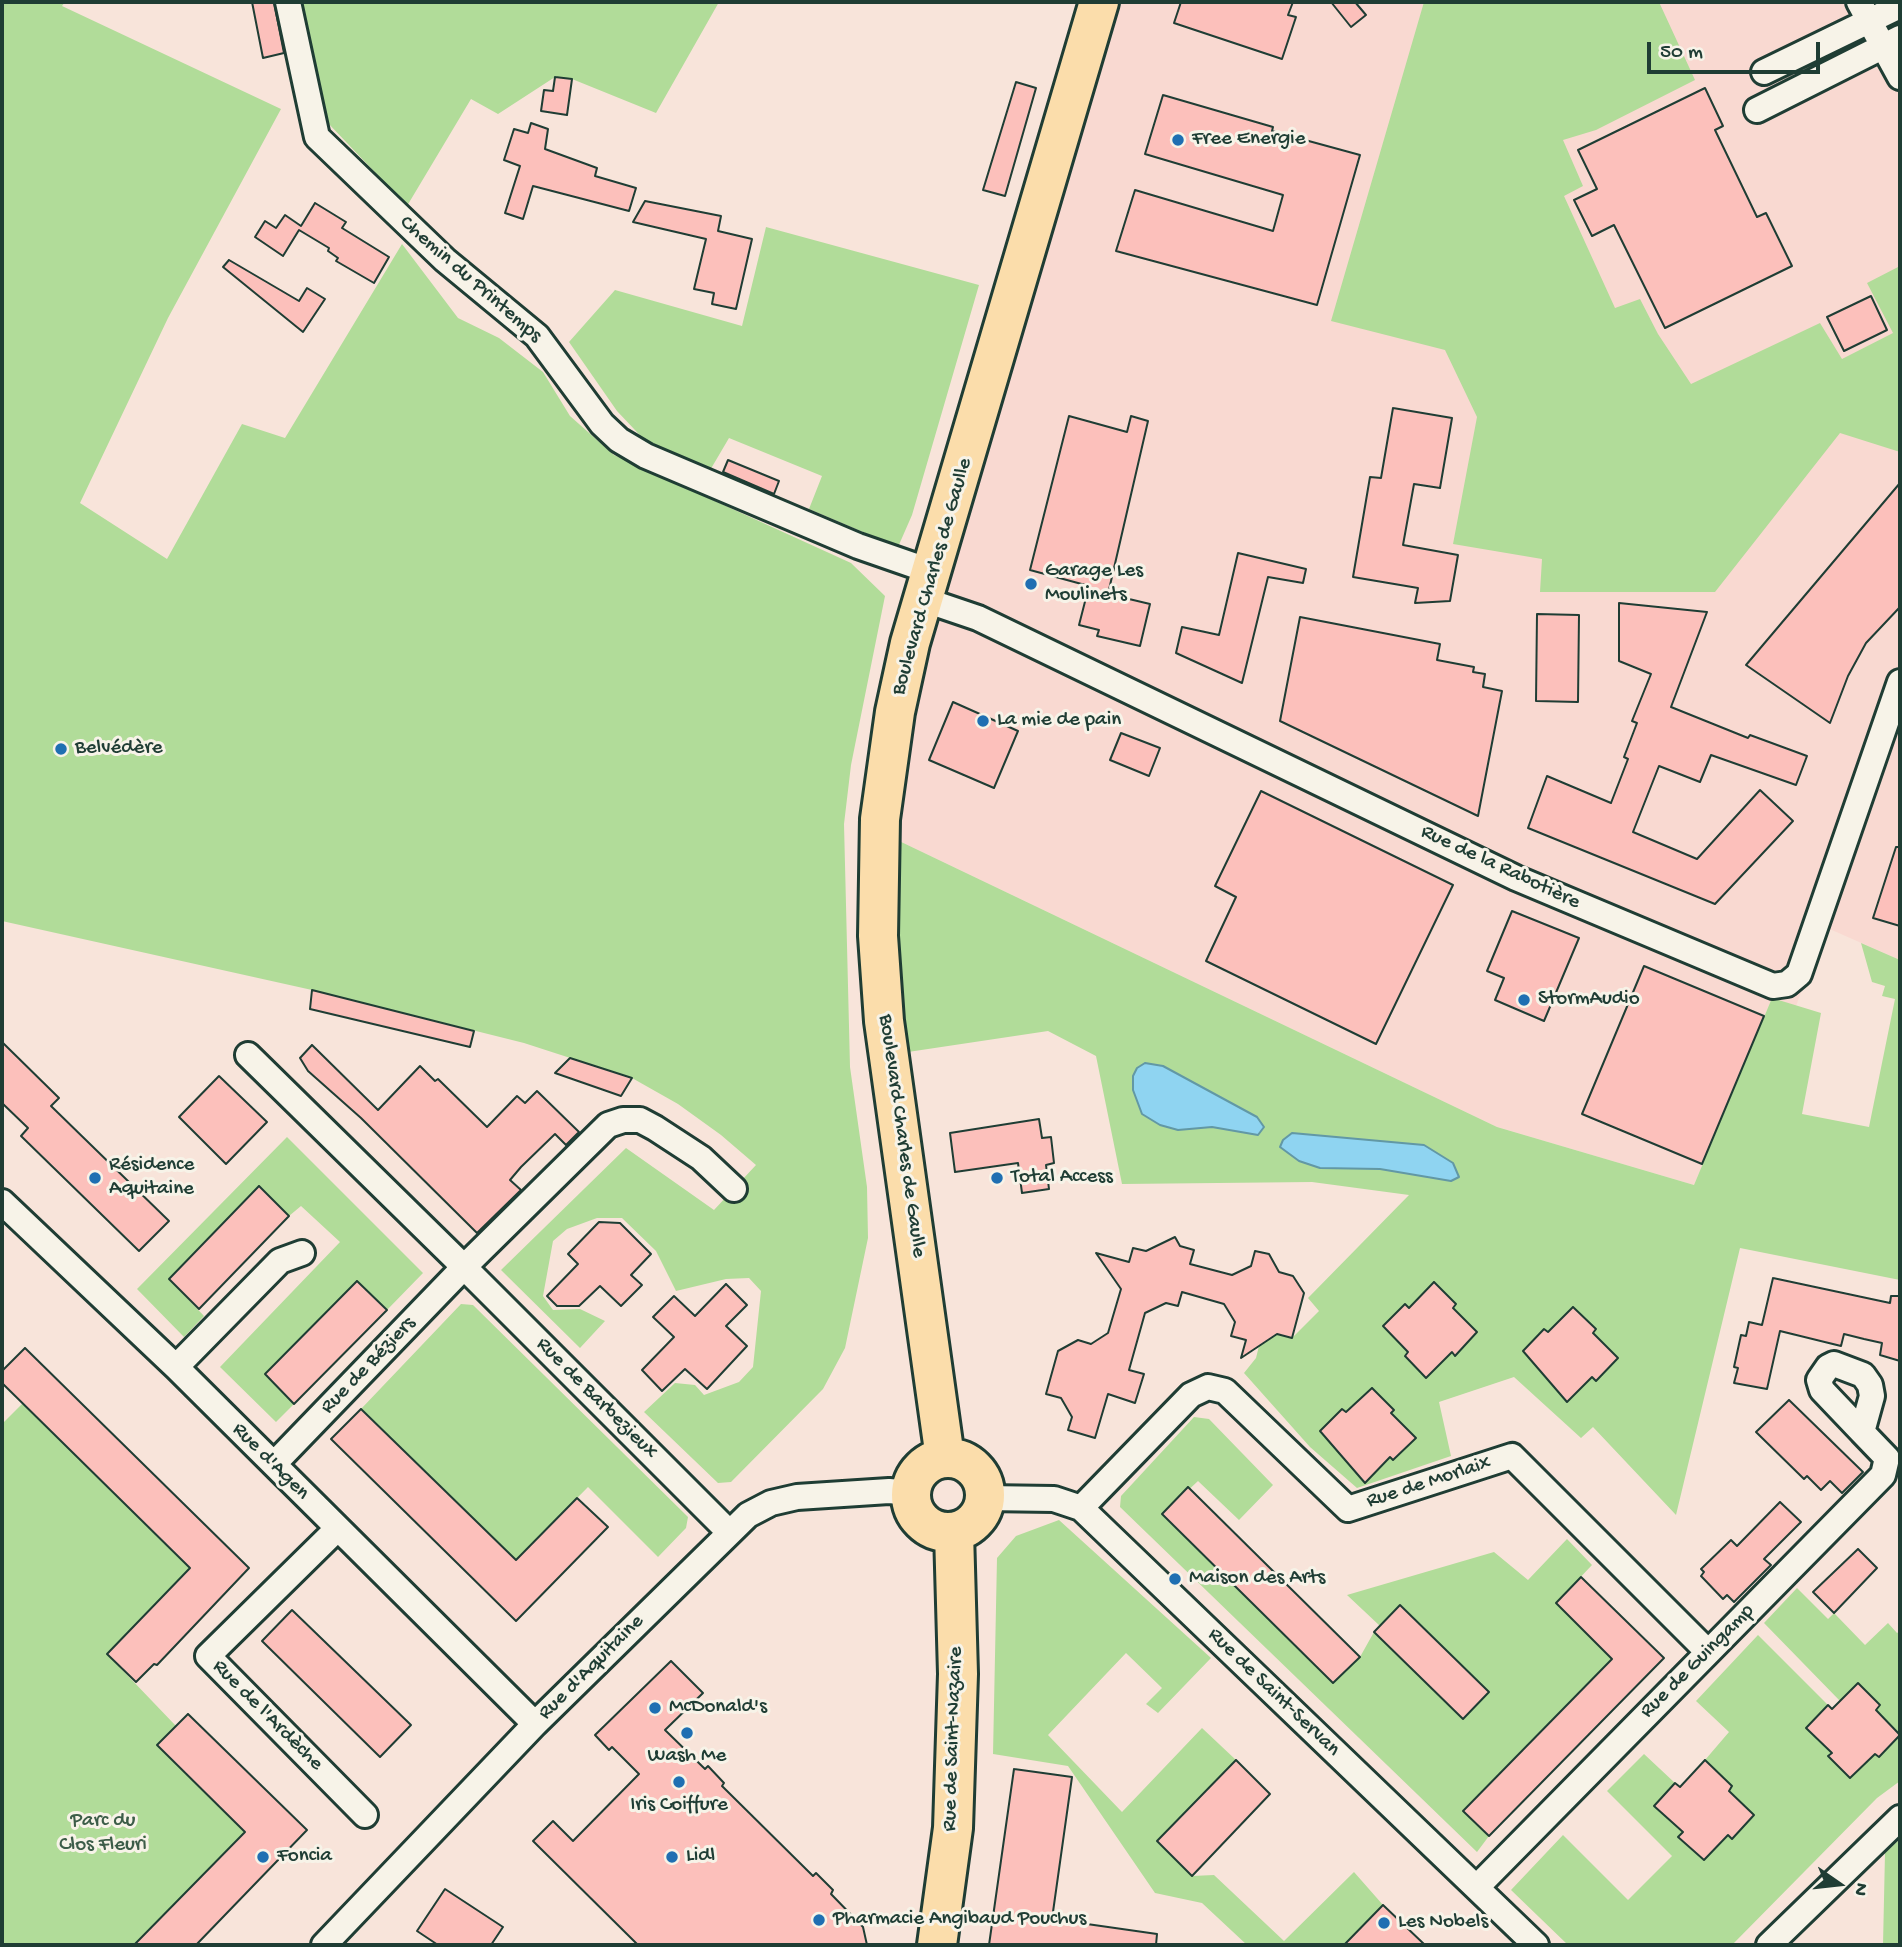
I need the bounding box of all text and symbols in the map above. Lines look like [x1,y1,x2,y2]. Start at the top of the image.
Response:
scale bar [1650,28,1823,72]
text: 50 m [1660,41,1703,66]
place label: Free Energie [1192,127,1306,153]
marker: Free Energie [1170,132,1186,148]
street label: Chemin du Printemps [393,211,547,349]
street label: Boulevard Charles de Gaulle [887,456,979,698]
place label: Garage Les Moulinets [1045,559,1143,609]
marker: Garage Les Moulinets [1023,576,1039,592]
place label: La mie de pain [997,708,1121,734]
marker: La mie de pain [975,713,991,729]
place label: Belvédère [75,736,163,762]
marker: Belvédère [53,741,69,757]
street label: Rue de la Rabotière [1416,820,1584,916]
place label: StormAudio [1538,987,1640,1013]
marker: StormAudio [1516,992,1532,1008]
street label: Boulevard Charles de Gaulle [871,1013,931,1259]
place label: Résidence Aquitaine [109,1153,194,1203]
place label: Total Access [1011,1165,1113,1191]
marker: Résidence Aquitaine [87,1170,103,1186]
marker: Total Access [989,1170,1005,1186]
street label: Rue de Béziers [316,1312,422,1420]
street label: Rue de Barbezieux [530,1333,662,1465]
street label: Rue d'Agen [226,1418,314,1506]
street label: Rue de Morlaix [1363,1451,1495,1515]
place label: Maison des Arts [1189,1566,1325,1592]
marker: Maison des Arts [1167,1571,1183,1587]
street label: Rue de Guingamp [1636,1600,1760,1724]
street label: Rue d'Aquitaine [534,1610,650,1726]
street label: Rue de Saint-Servan [1201,1623,1345,1763]
street label: Rue de Saint-Nazaire [938,1646,970,1832]
street label: Rue de l'Ardèche [206,1655,328,1777]
place label: McDonald's [669,1695,767,1721]
marker: McDonald's [647,1700,663,1716]
marker: Wash Me [679,1725,695,1741]
place label: Wash Me [648,1744,726,1770]
marker: Iris Coiffure [671,1774,687,1790]
place label: Iris Coiffure [630,1793,728,1819]
park label: Parc du Clos Fleuri [59,1809,147,1859]
place label: Foncia [277,1844,332,1870]
place label: Lidl [686,1844,715,1870]
marker: Foncia [255,1849,271,1865]
marker: Lidl [664,1849,680,1865]
north arrow [1804,1849,1874,1919]
text: N [1847,1880,1873,1898]
place label: Pharmacie Angibaud Pouchus [833,1907,1086,1933]
place label: Les Nobels [1398,1910,1488,1936]
marker: Pharmacie Angibaud Pouchus [811,1912,827,1928]
marker: Les Nobels [1376,1915,1392,1931]

